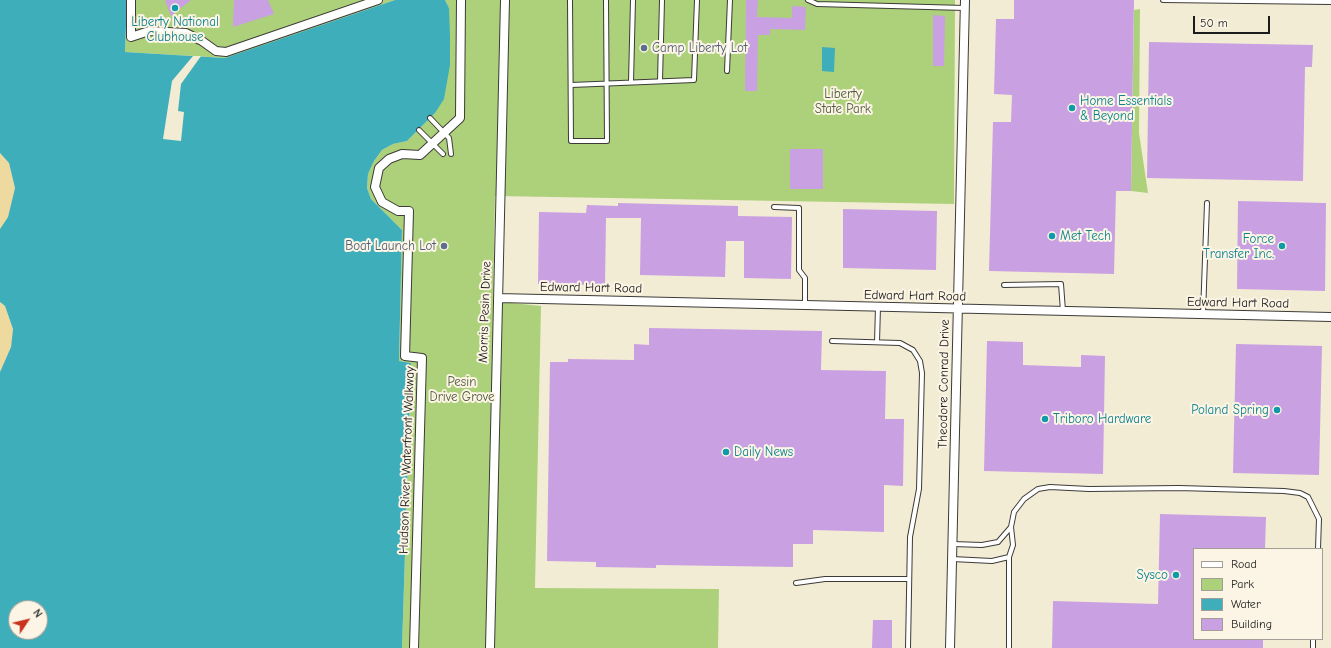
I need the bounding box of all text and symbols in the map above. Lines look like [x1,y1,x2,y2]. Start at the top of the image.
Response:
marker: Liberty National Clubhouse [170,3,180,13]
scale bar [1195,8,1272,34]
place label: Liberty National Clubhouse [131,14,219,45]
text: 50 m [1200,16,1228,30]
place label: Camp Liberty Lot [652,40,747,56]
marker: Camp Liberty Lot [639,43,649,53]
park label: Liberty State Park [815,86,871,117]
place label: Home Essentials & Beyond [1080,93,1172,124]
marker: Home Essentials & Beyond [1067,103,1077,113]
place label: Met Tech [1060,228,1111,244]
marker: Met Tech [1047,231,1057,241]
place label: Force Transfer Inc. [1203,231,1274,262]
place label: Boat Launch Lot [345,238,436,254]
marker: Boat Launch Lot [439,241,449,251]
marker: Force Transfer Inc. [1277,241,1287,251]
street label: Morris Pesin Drive [475,261,495,363]
street label: Edward Hart Road [540,279,642,297]
street label: Edward Hart Road [864,287,966,305]
street label: Edward Hart Road [1187,294,1289,312]
street label: Theodore Conrad Drive [935,319,953,449]
street label: Hudson River Waterfront Walkway [396,366,418,554]
park label: Pesin Drive Grove [430,374,494,405]
place label: Poland Spring [1191,402,1269,418]
marker: Poland Spring [1272,405,1282,415]
place label: Triboro Hardware [1053,411,1151,427]
marker: Triboro Hardware [1040,414,1050,424]
place label: Daily News [734,444,793,460]
marker: Daily News [721,447,731,457]
legend [1193,548,1323,640]
text: Road [1231,557,1257,571]
place label: Sysco [1137,567,1168,583]
marker: Sysco [1171,570,1181,580]
text: Park [1231,577,1254,591]
text: Water [1231,597,1261,611]
north arrow [8,600,48,640]
text: N [30,607,45,620]
text: Building [1231,617,1272,631]

